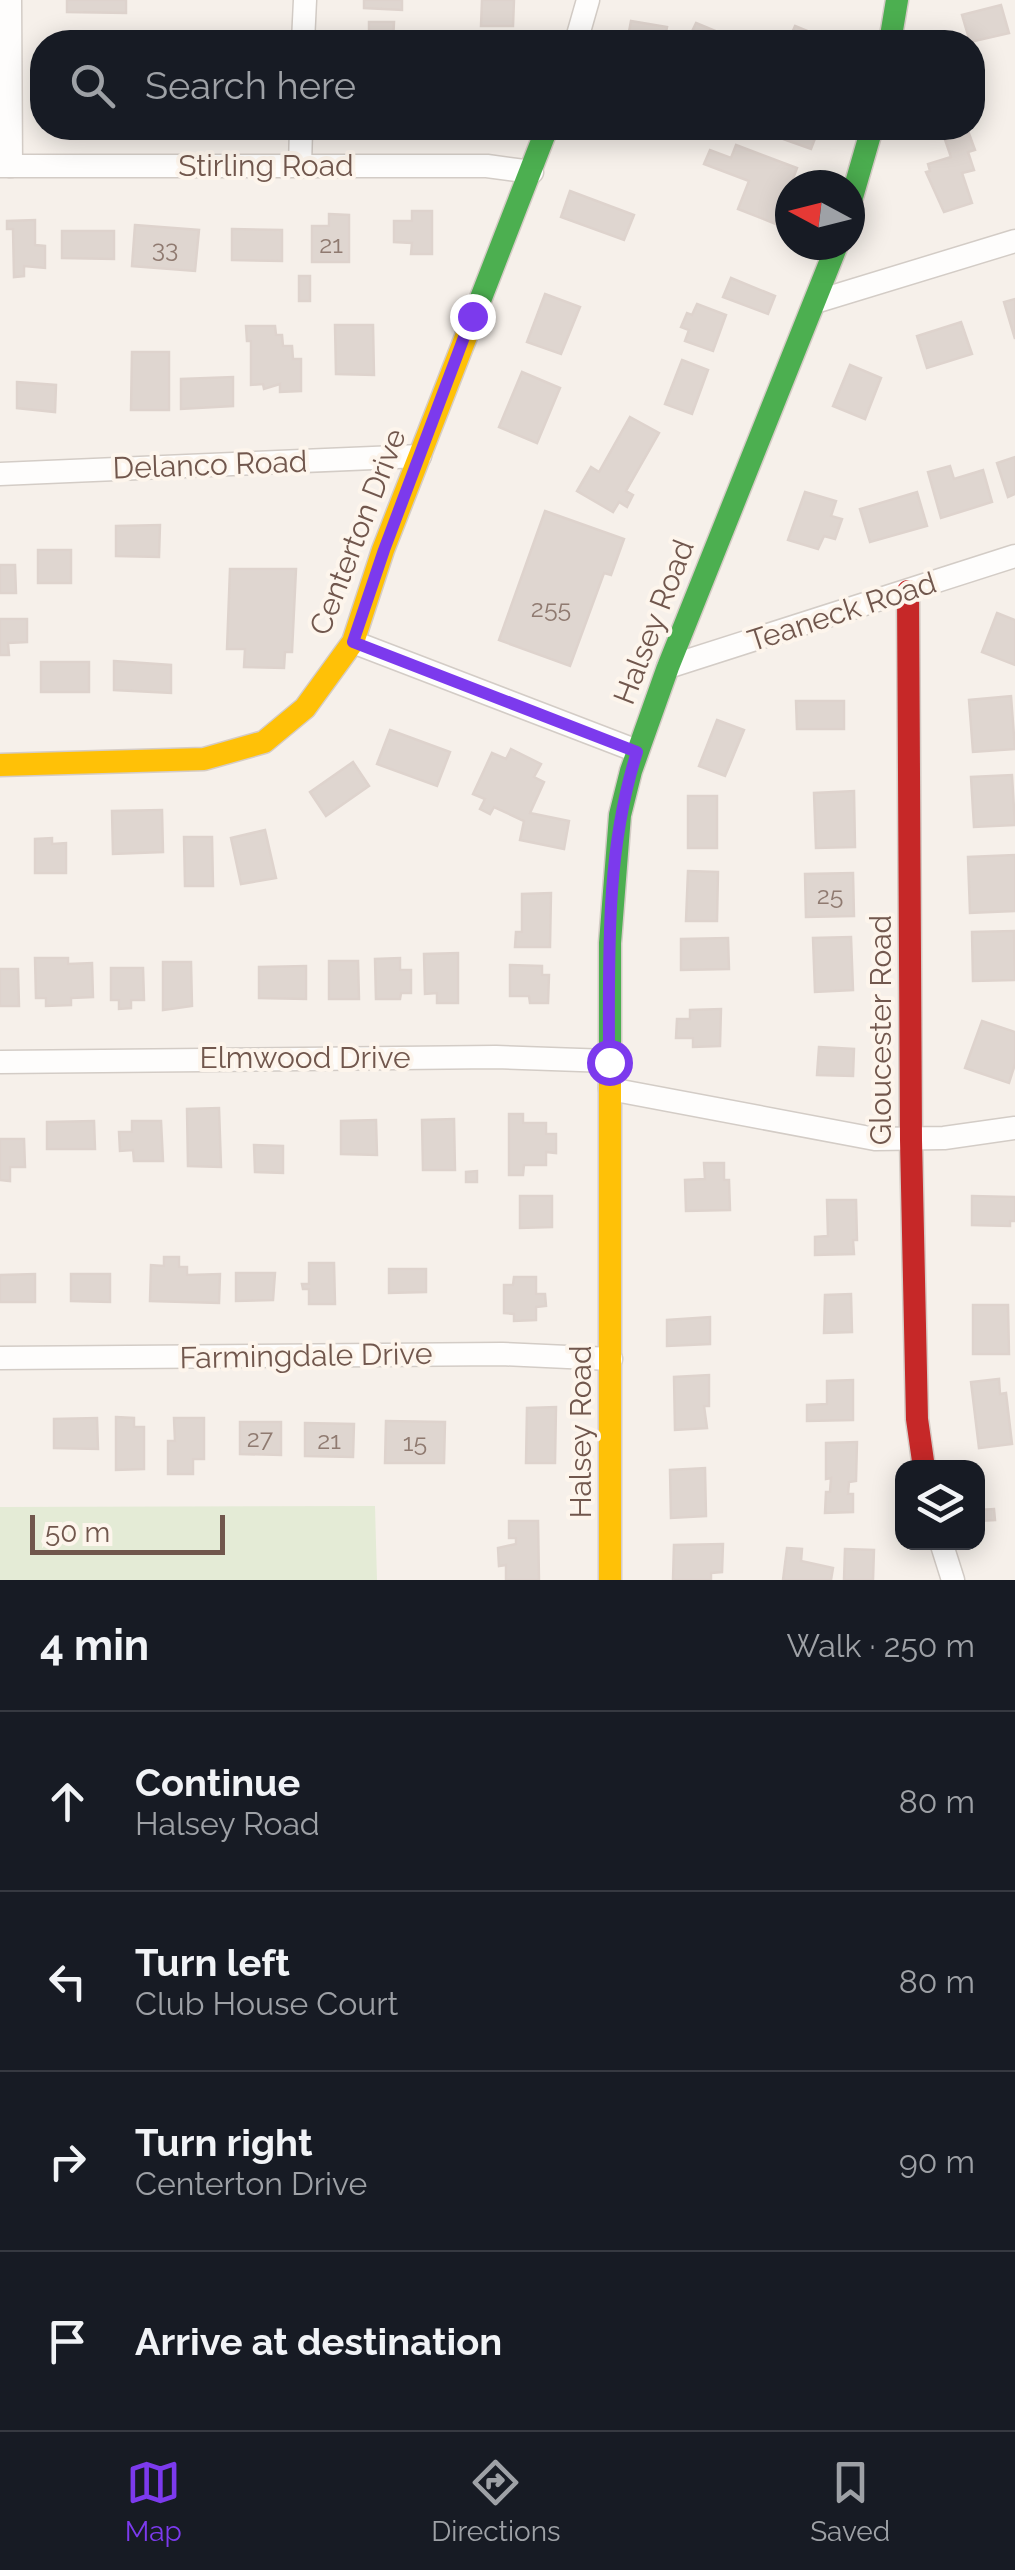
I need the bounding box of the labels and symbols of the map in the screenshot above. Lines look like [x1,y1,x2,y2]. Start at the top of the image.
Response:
street label: Stirling Road [178,148,354,183]
north arrow [775,170,865,260]
house number: 21 [319,229,343,259]
house number: 33 [152,233,178,263]
route end [450,294,496,340]
street label: Centerton Drive [302,424,413,640]
street label: Delanco Road [112,444,308,485]
street label: Halsey Road [606,535,701,709]
street label: Teaneck Road [743,565,940,658]
house number: 255 [531,593,571,623]
house number: 25 [817,880,843,910]
street label: Gloucester Road [863,915,898,1145]
street label: Elmwood Drive [199,1040,411,1075]
route start [587,1040,633,1086]
street label: Farmingdale Drive [179,1336,433,1375]
street label: Halsey Road [563,1345,598,1519]
house number: 27 [247,1423,274,1453]
house number: 21 [317,1425,341,1455]
house number: 15 [403,1427,427,1457]
scale bar [30,1510,225,1554]

